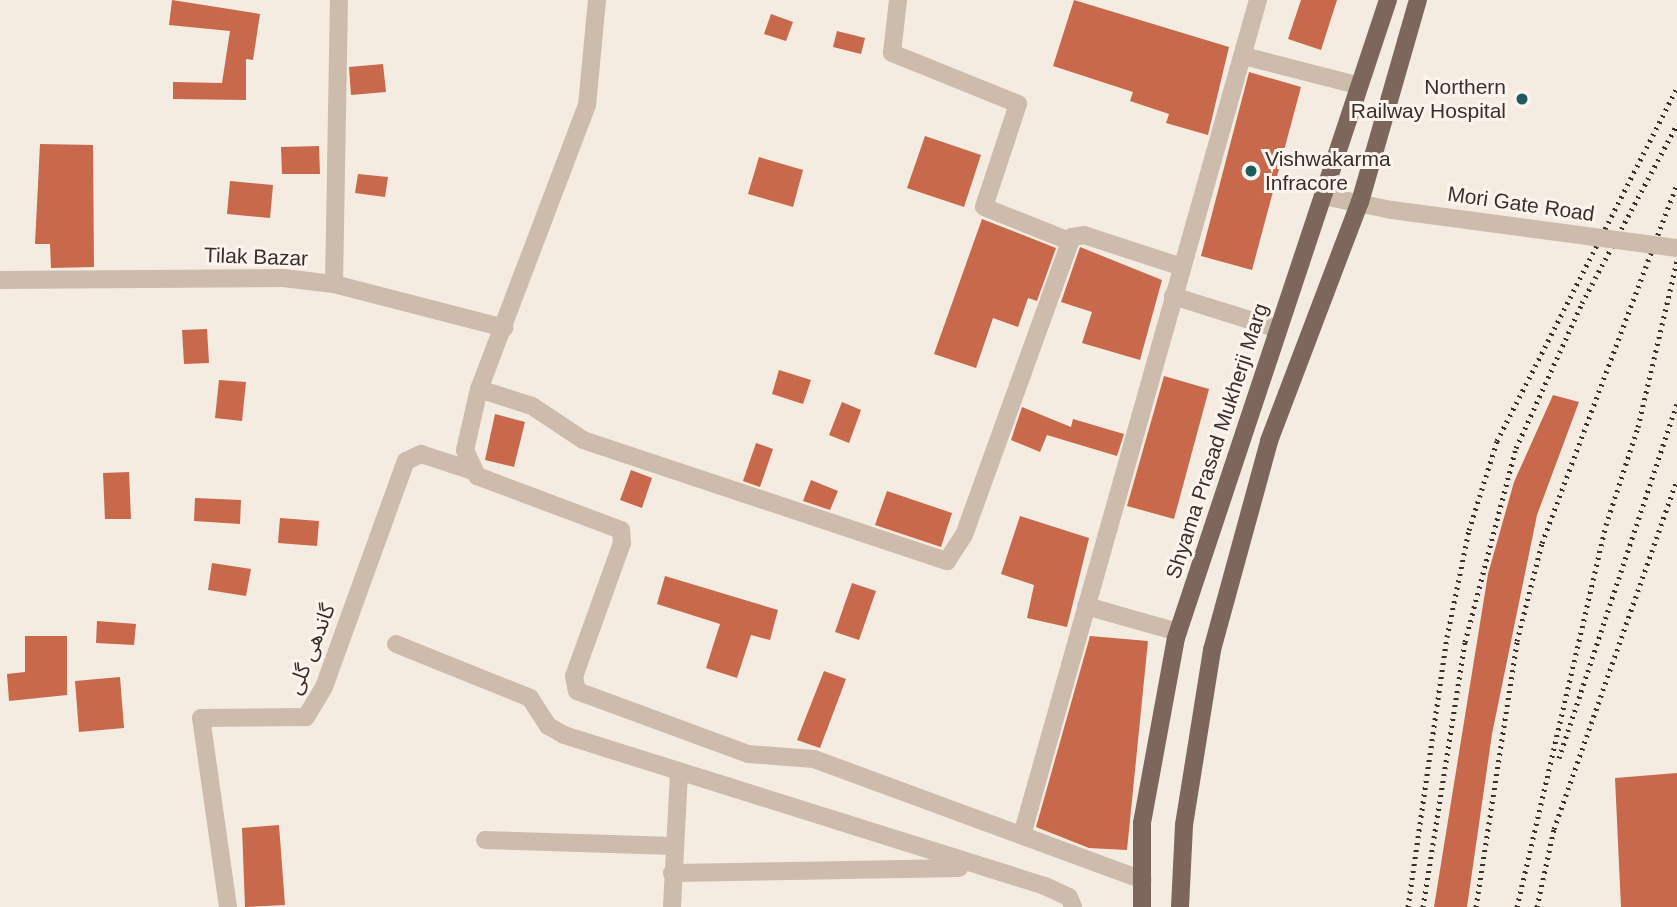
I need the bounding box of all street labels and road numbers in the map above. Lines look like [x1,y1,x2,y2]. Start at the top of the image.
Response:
street label: Mori Gate Road [1446,181,1596,227]
street label: Tilak Bazar [203,243,309,271]
street label: Shyama Prasad Mukherji Marg [1160,300,1274,582]
street label: گاندھی گلی [281,600,341,698]

